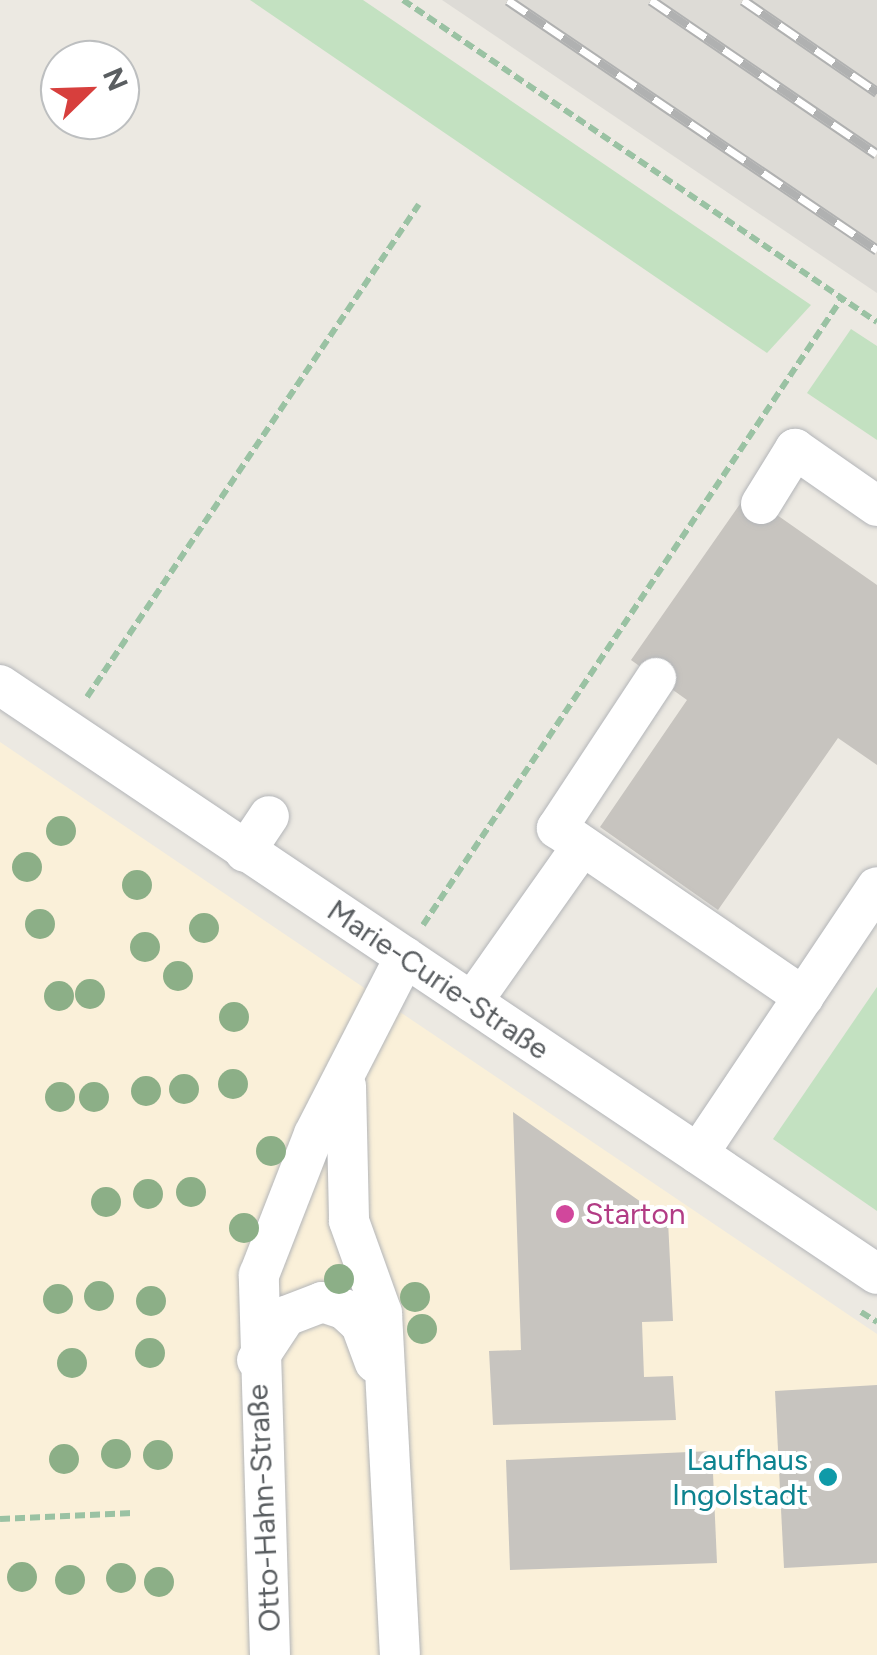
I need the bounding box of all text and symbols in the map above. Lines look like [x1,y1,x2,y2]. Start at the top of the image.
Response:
north arrow [40,40,140,140]
text: N [96,62,136,96]
street label: Marie-Curie-Straße [320,893,556,1067]
place label: Starton [585,1196,686,1232]
marker: Starton [554,1203,576,1225]
street label: Otto-Hahn-Straße [240,1383,288,1633]
place label: Laufhaus Ingolstadt [672,1442,808,1512]
marker: Laufhaus Ingolstadt [817,1466,839,1488]

